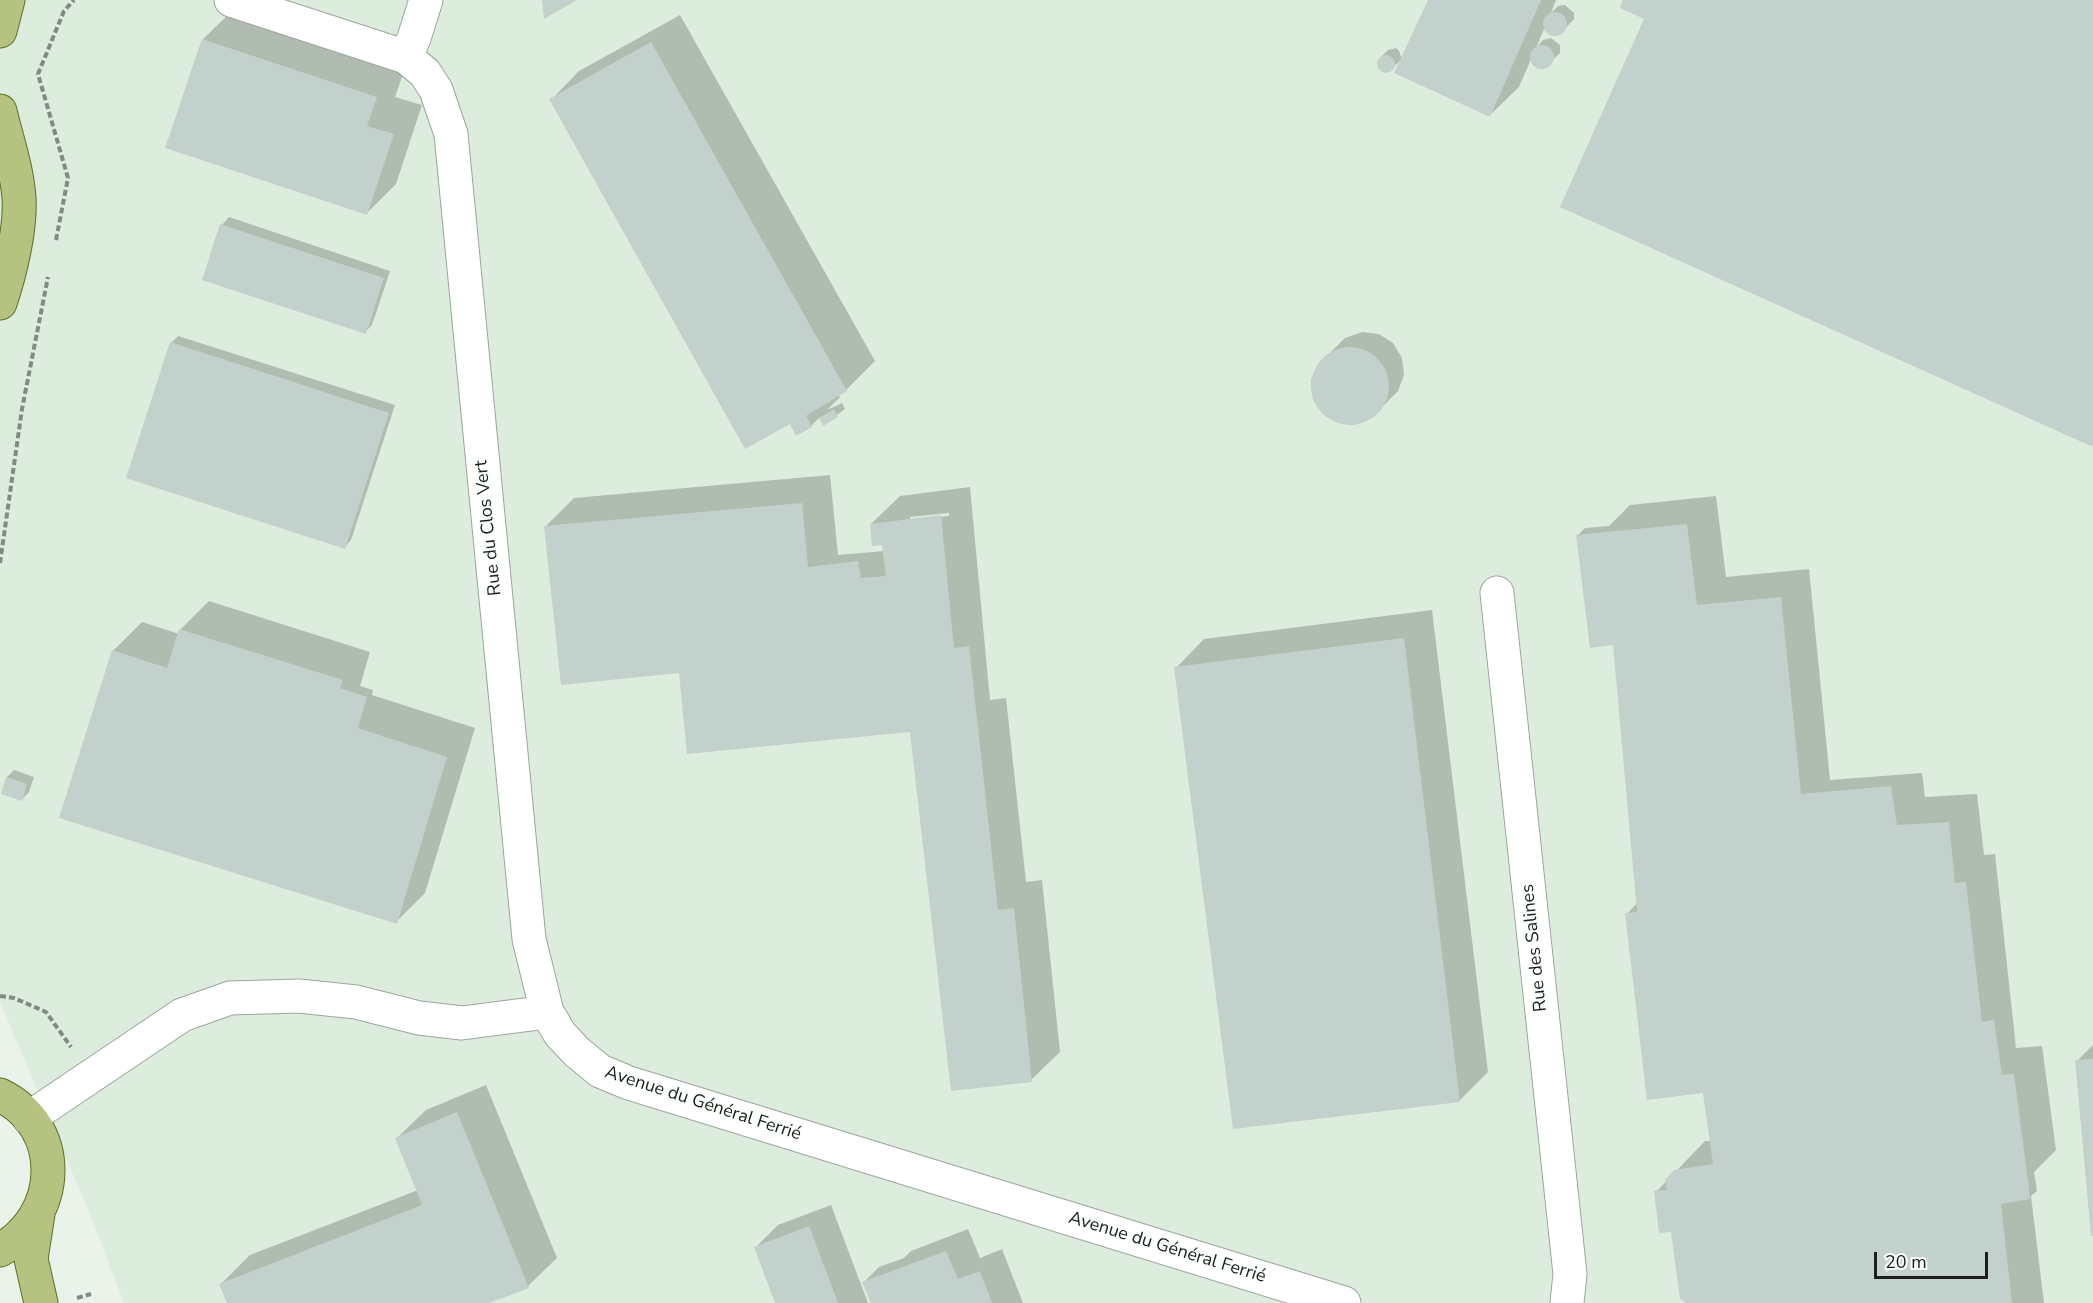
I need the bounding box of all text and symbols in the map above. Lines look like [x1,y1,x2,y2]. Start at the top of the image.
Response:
street label: Rue du Clos Vert [471,459,507,597]
street label: Rue des Salines [1518,883,1552,1013]
street label: Avenue du Général Ferrié [602,1062,804,1146]
street label: Avenue du Général Ferrié [1066,1208,1268,1288]
scale bar [1877,1240,1991,1278]
text: 20 m [1885,1250,1927,1274]

